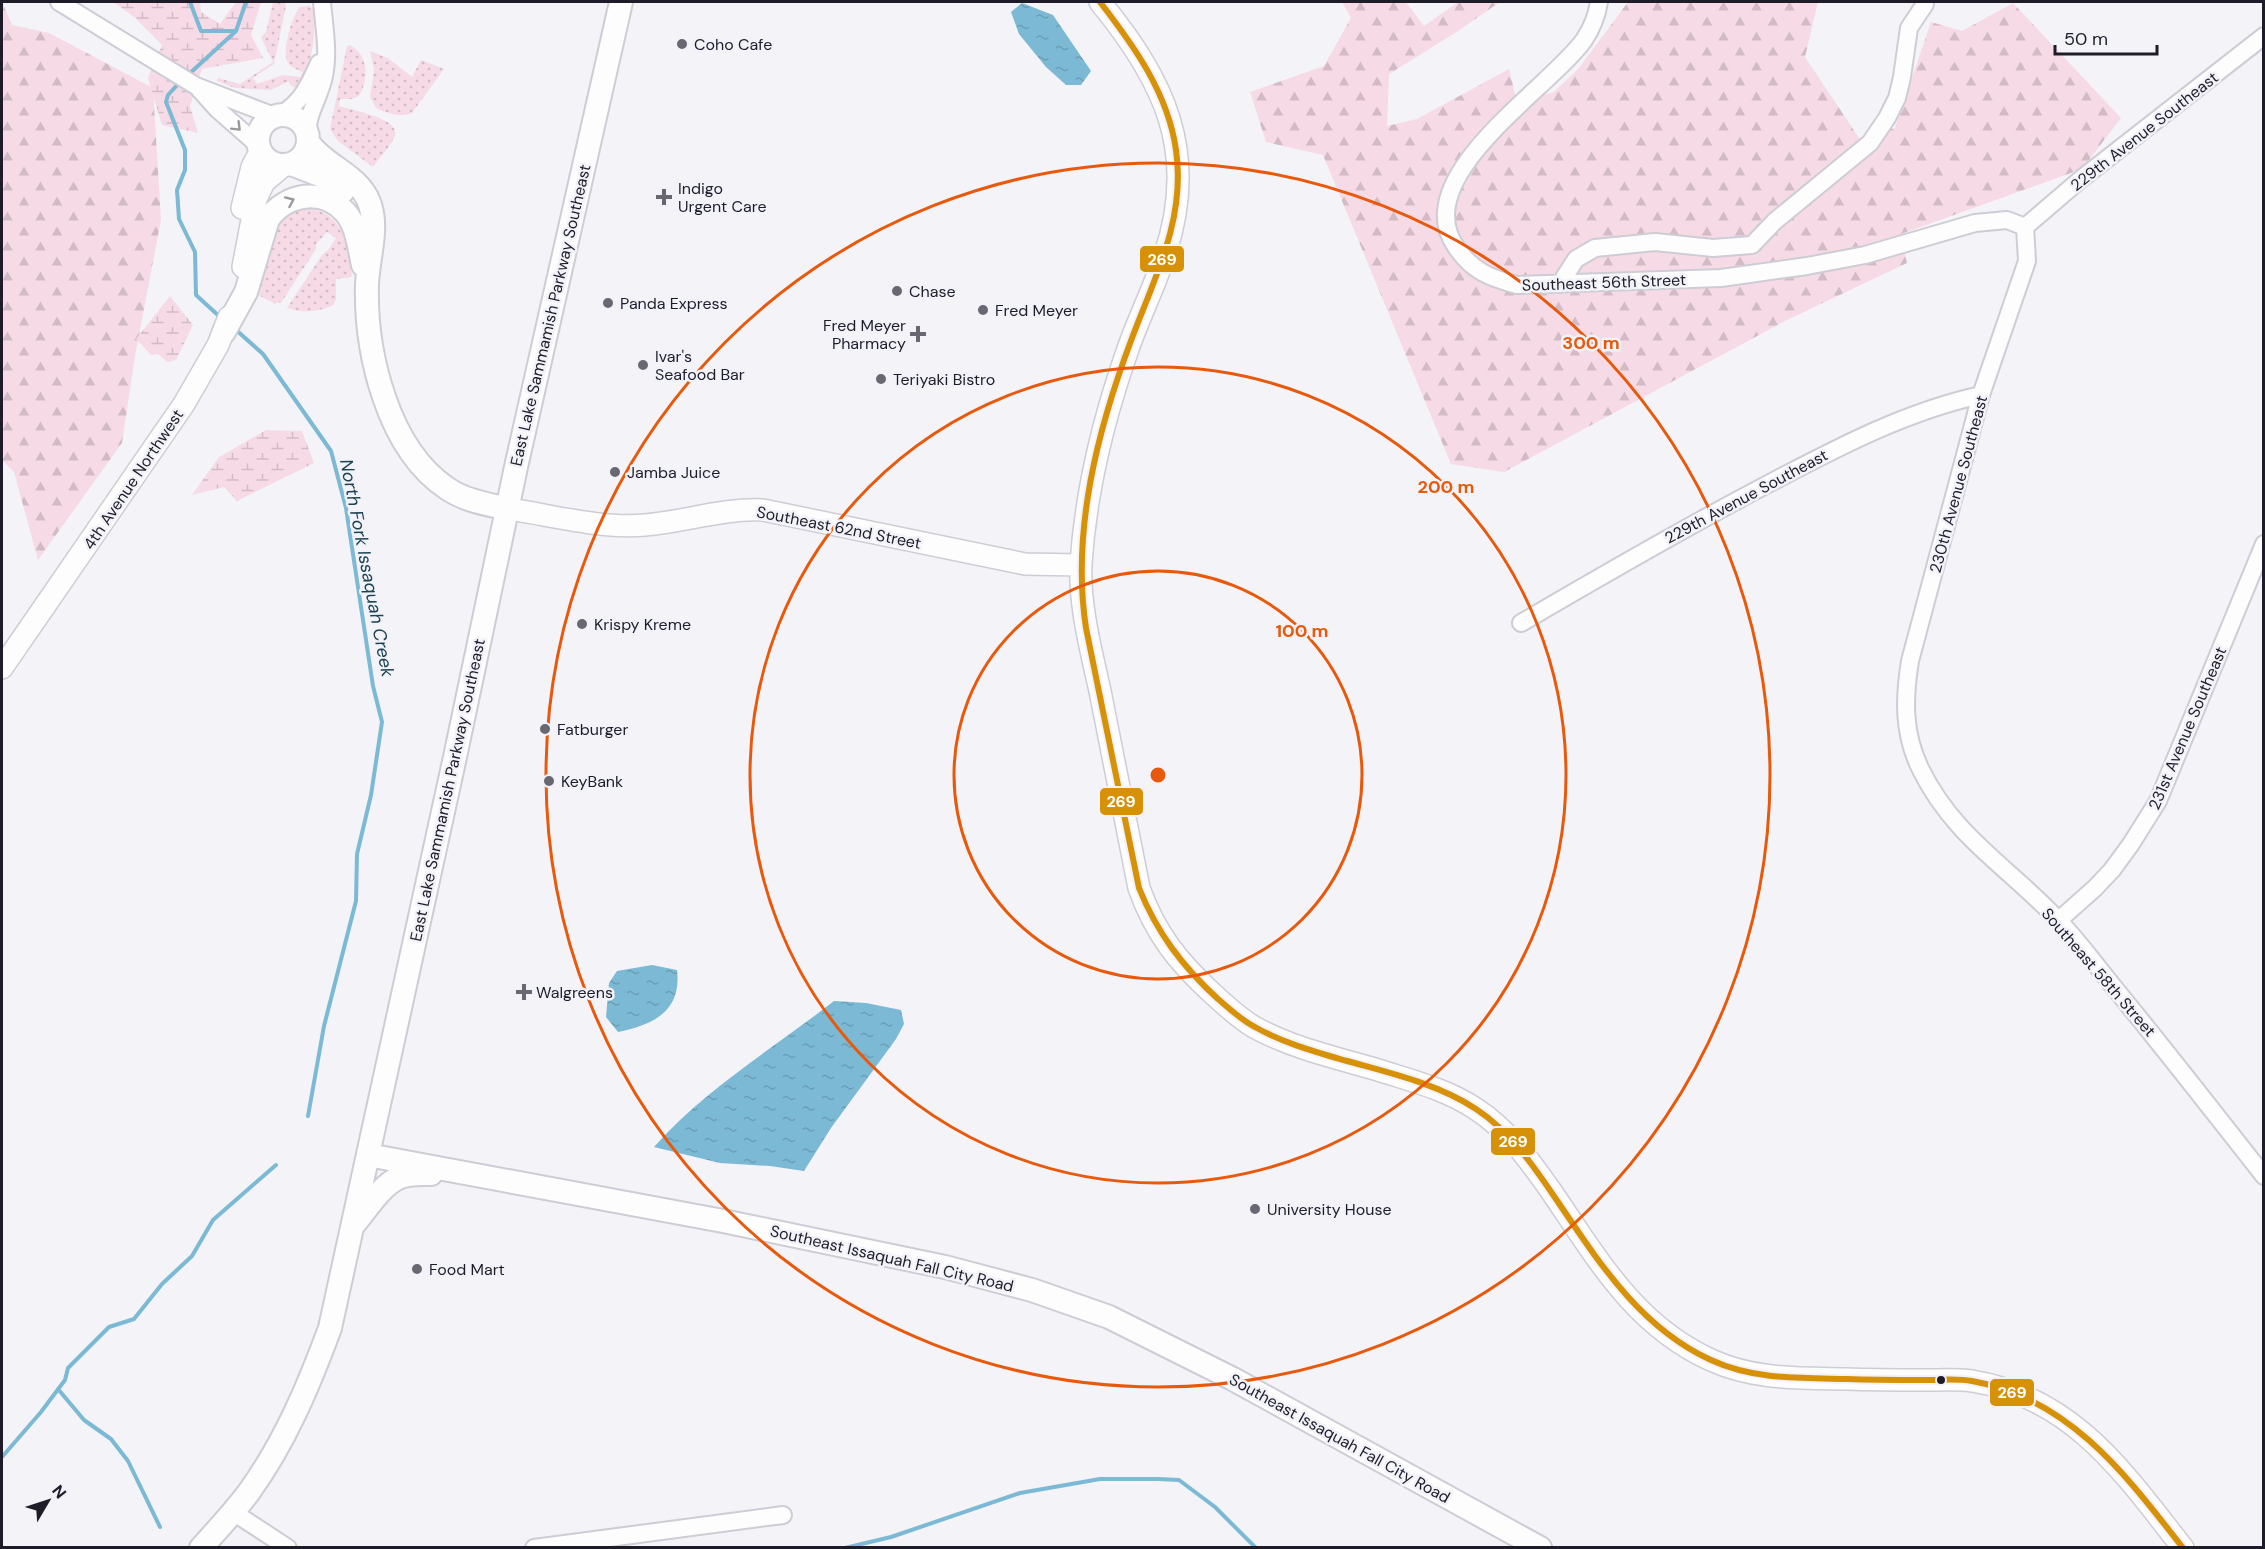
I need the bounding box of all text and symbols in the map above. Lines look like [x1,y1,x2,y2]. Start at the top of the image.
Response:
scale bar [2055,18,2157,56]
text: 50 m [2064,27,2108,51]
place label: Coho Cafe [694,34,772,55]
marker: Coho Cafe [675,37,689,51]
street label: 229th Avenue Southeast [2066,67,2222,196]
one-way arrow [230,119,241,130]
street label: East Lake Sammamish Parkway Southeast [506,162,595,468]
place label: Indigo Urgent Care [678,178,767,217]
marker: Indigo Urgent Care [655,188,673,206]
one-way arrow [284,196,295,208]
line badge: 269 [1139,245,1185,273]
text: 269 [1147,249,1177,270]
street label: Southeast 56th Street [1522,269,1686,296]
place label: Chase [909,281,956,302]
marker: Chase [890,284,904,298]
place label: Panda Express [620,293,728,314]
marker: Panda Express [601,296,615,310]
place label: Fred Meyer [995,300,1078,321]
marker: Fred Meyer [976,303,990,317]
place label: Fred Meyer Pharmacy [823,315,906,354]
marker: Fred Meyer Pharmacy [911,327,925,341]
text: 300 m [1562,331,1620,355]
place label: Ivar's Seafood Bar [655,346,745,385]
marker: Ivar's Seafood Bar [636,358,650,372]
place label: Teriyaki Bistro [893,369,995,390]
marker: Teriyaki Bistro [874,372,888,386]
street label: 230th Avenue Southeast [1925,393,1992,575]
street label: 4th Avenue Northwest [79,405,188,554]
street label: 229th Avenue Southeast [1661,444,1831,548]
water label: North Fork Issaquah Creek [334,457,400,680]
place label: Jamba Juice [627,462,720,483]
marker: Jamba Juice [608,465,622,479]
text: 200 m [1418,475,1474,499]
street label: Southeast 62nd Street [755,501,923,554]
place label: Krispy Kreme [594,614,691,635]
marker: Krispy Kreme [575,617,589,631]
text: 100 m [1275,619,1329,643]
street label: East Lake Sammamish Parkway Southeast [405,637,490,943]
street label: 231st Avenue Southeast [2144,643,2231,813]
place label: Fatburger [557,719,628,740]
marker: Fatburger [538,722,552,736]
centre of rings [1148,765,1168,785]
place label: KeyBank [561,771,623,792]
marker: KeyBank [542,774,556,788]
line badge: 269 [1099,787,1144,816]
text: 269 [1106,791,1136,812]
street label: Southeast 58th Street [2037,904,2160,1041]
place label: Walgreens [536,982,613,1003]
marker: Walgreens [517,985,531,999]
line badge: 269 [1490,1127,1536,1156]
text: 269 [1498,1131,1528,1152]
place label: University House [1267,1199,1392,1220]
marker: University House [1248,1202,1262,1216]
street label: Southeast Issaquah Fall City Road [768,1220,1016,1297]
place label: Food Mart [429,1259,505,1280]
marker: Food Mart [410,1262,424,1276]
street label: Southeast Issaquah Fall City Road [1226,1369,1454,1508]
unlabelled marker [1935,1374,1947,1386]
line badge: 269 [1989,1378,2035,1407]
text: 269 [1997,1382,2027,1403]
north arrow [18,1471,78,1531]
text: N [47,1481,71,1503]

